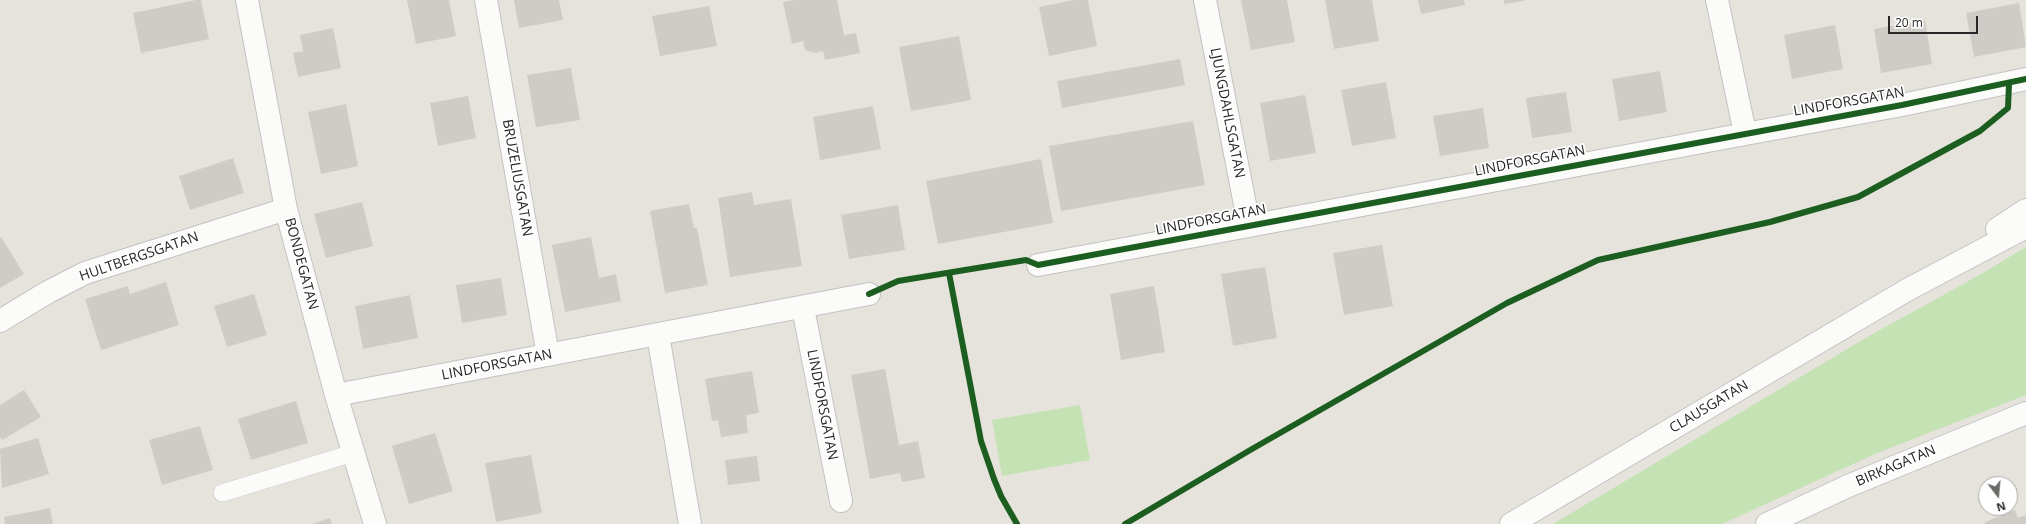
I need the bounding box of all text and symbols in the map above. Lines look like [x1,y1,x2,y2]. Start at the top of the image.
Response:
scale bar [1890,8,1980,34]
text: 20 m [1895,14,1923,31]
street label: LJUNGDAHLSGATAN [1206,46,1248,180]
street label: LINDFORSGATAN [1792,84,1906,120]
street label: BRUZELIUSGATAN [498,118,536,238]
street label: LINDFORSGATAN [1473,142,1587,180]
street label: LINDFORSGATAN [1154,201,1268,239]
street label: BONDEGATAN [281,216,321,312]
street label: HULTBERGSGATAN [77,229,201,285]
street label: LINDFORSGATAN [440,346,554,384]
street label: LINDFORSGATAN [803,348,841,462]
street label: CLAUSGATAN [1667,377,1751,437]
street label: BIRKAGATAN [1854,442,1938,490]
north arrow [1978,476,2018,516]
text: N [1995,499,2008,515]

